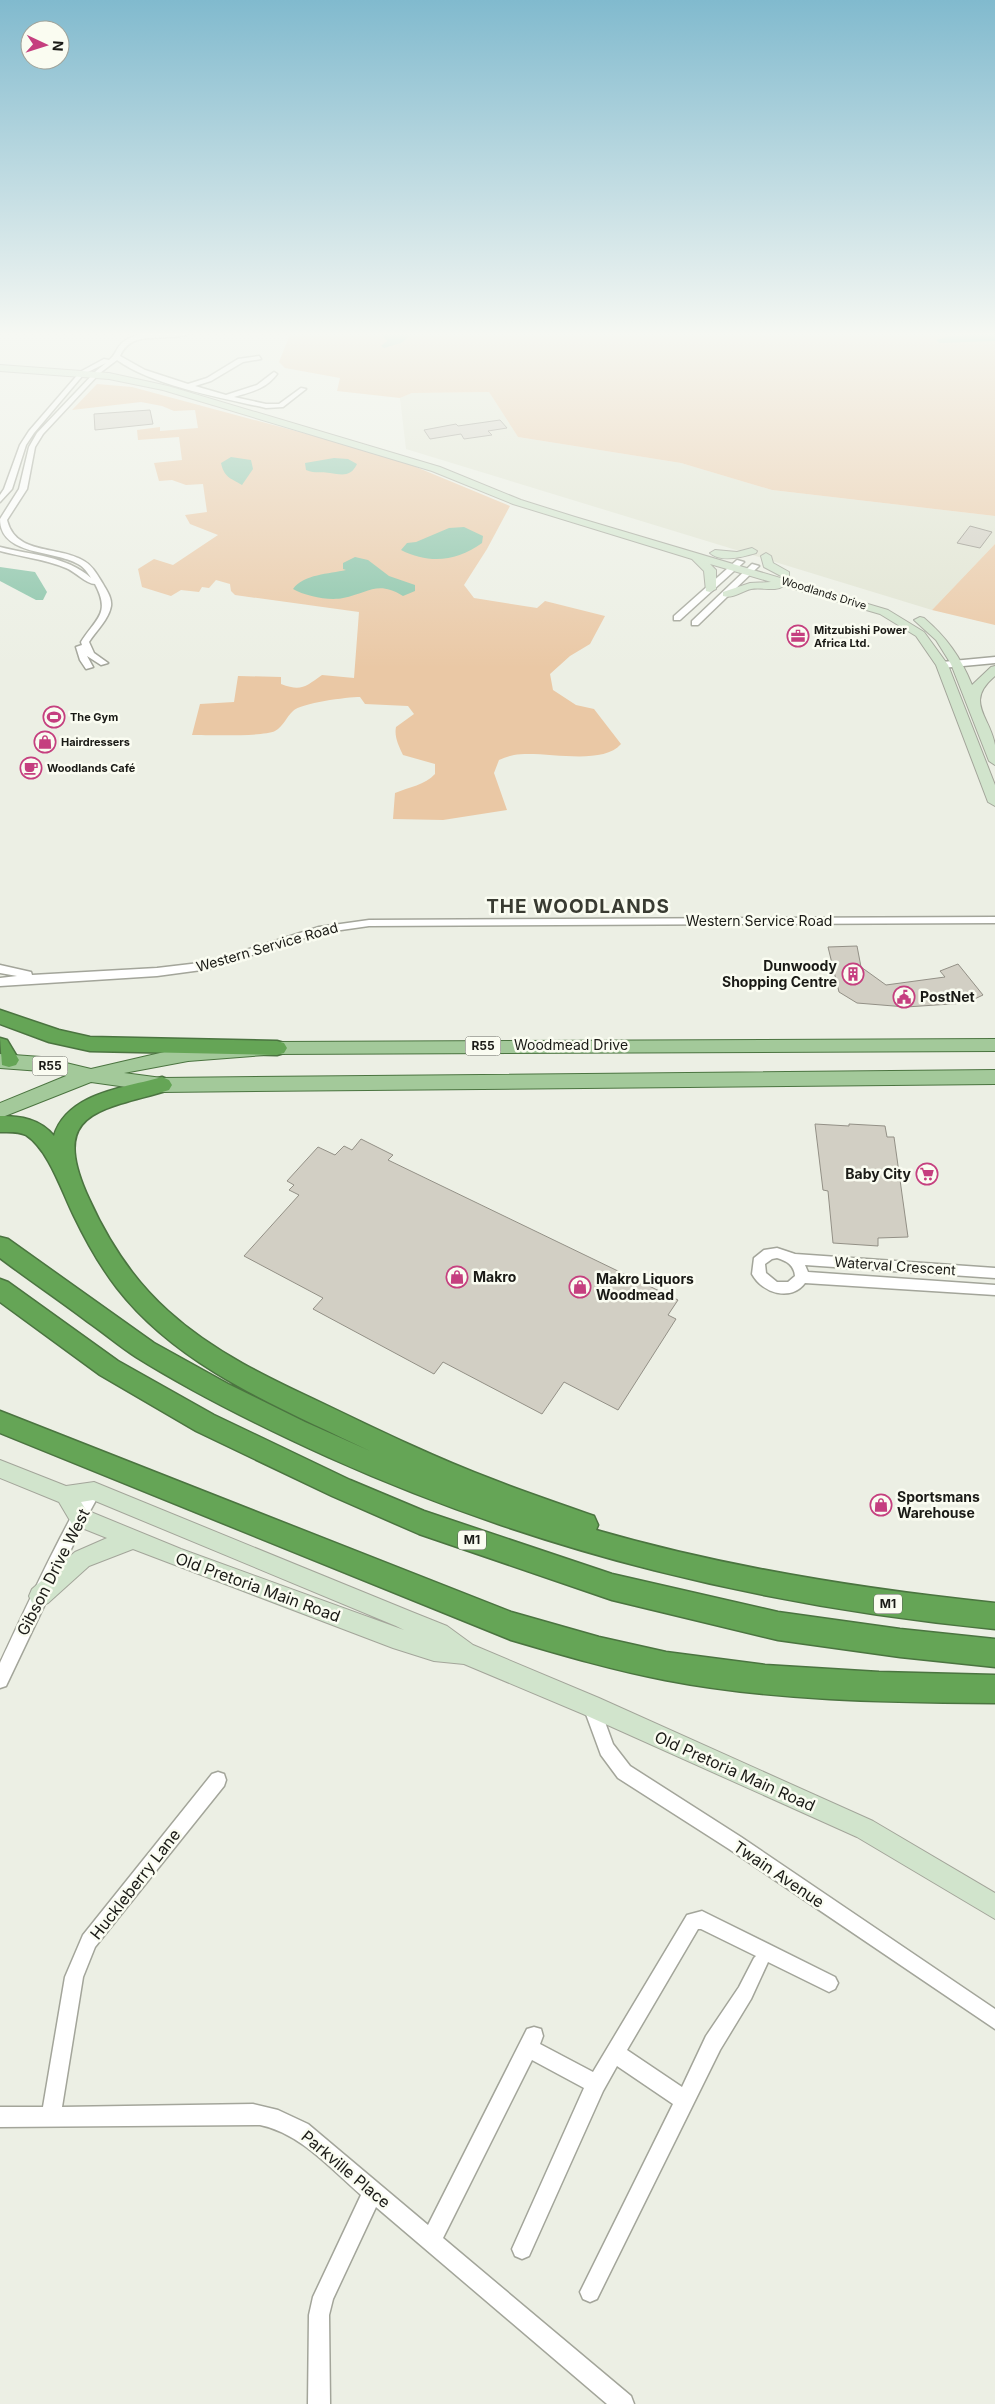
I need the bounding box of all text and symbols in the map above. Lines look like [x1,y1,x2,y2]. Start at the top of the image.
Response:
north arrow [20,20,70,70]
text: N [50,40,67,52]
street label: Woodlands Drive [780,573,868,613]
place label: Mitzubishi Power Africa Ltd. [814,623,907,650]
office icon: Mitzubishi Power Africa Ltd. [786,624,810,648]
sports icon: The Gym [42,705,66,729]
place label: The Gym [70,710,118,724]
shop icon: Hairdressers [33,730,57,754]
place label: Hairdressers [61,735,130,749]
cafe icon: Woodlands Café [19,756,43,780]
place label: Woodlands Café [47,761,136,775]
district label: THE WOODLANDS [486,895,670,918]
street label: Western Service Road [686,912,832,929]
street label: Western Service Road [194,918,340,975]
place label: Dunwoody Shopping Centre [722,957,838,990]
building icon: Dunwoody Shopping Centre [841,962,865,986]
public building icon: PostNet [892,985,916,1009]
place label: PostNet [920,988,975,1005]
road number: R55 [466,1036,500,1056]
street label: Woodmead Drive [514,1036,628,1053]
road number: R55 [32,1056,68,1076]
supermarket icon: Baby City [915,1162,939,1186]
place label: Baby City [845,1165,912,1182]
street label: Waterval Crescent [834,1253,957,1278]
shop icon: Makro [445,1265,469,1289]
place label: Makro [473,1268,517,1285]
place label: Makro Liquors Woodmead [596,1270,694,1303]
shop icon: Makro Liquors Woodmead [568,1275,592,1299]
place label: Sportsmans Warehouse [897,1488,980,1521]
shop icon: Sportsmans Warehouse [869,1493,893,1517]
street label: Gibson Drive West [12,1505,94,1639]
road number: M1 [458,1530,486,1550]
street label: Old Pretoria Main Road [173,1548,343,1626]
road number: M1 [874,1595,902,1614]
street label: Old Pretoria Main Road [652,1727,818,1815]
street label: Huckleberry Lane [86,1825,184,1943]
street label: Twain Avenue [730,1836,828,1912]
street label: Parkville Place [297,2126,395,2212]

